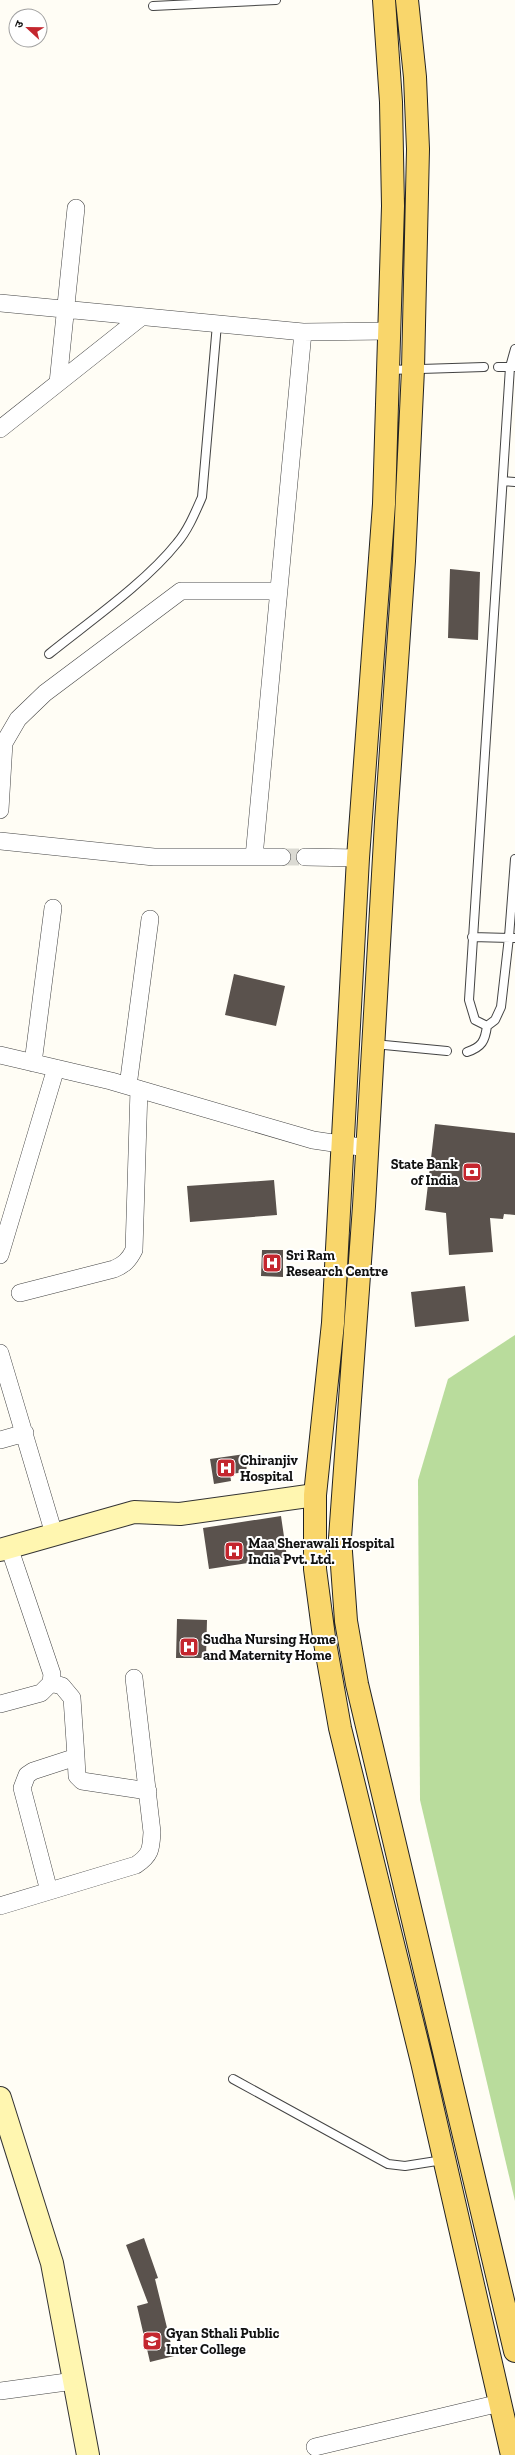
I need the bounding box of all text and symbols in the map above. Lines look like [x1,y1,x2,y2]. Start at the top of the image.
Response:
north arrow [8,8,48,48]
text: उ [12,19,27,30]
place label: State Bank of India [391,1156,458,1189]
bank icon: State Bank of India [461,1161,483,1183]
place label: Sri Ram Research Centre [286,1247,388,1280]
hospital icon: Sri Ram Research Centre [261,1252,283,1274]
place label: Chiranjiv Hospital [240,1452,299,1485]
hospital icon: Chiranjiv Hospital [215,1457,237,1479]
place label: Maa Sherawali Hospital India Pvt. Ltd. [248,1535,394,1568]
hospital icon: Maa Sherawali Hospital India Pvt. Ltd. [223,1540,245,1562]
place label: Sudha Nursing Home and Maternity Home [203,1631,336,1664]
hospital icon: Sudha Nursing Home and Maternity Home [178,1636,200,1658]
place label: Gyan Sthali Public Inter College [166,2325,280,2358]
school or university icon: Gyan Sthali Public Inter College [141,2330,163,2352]

